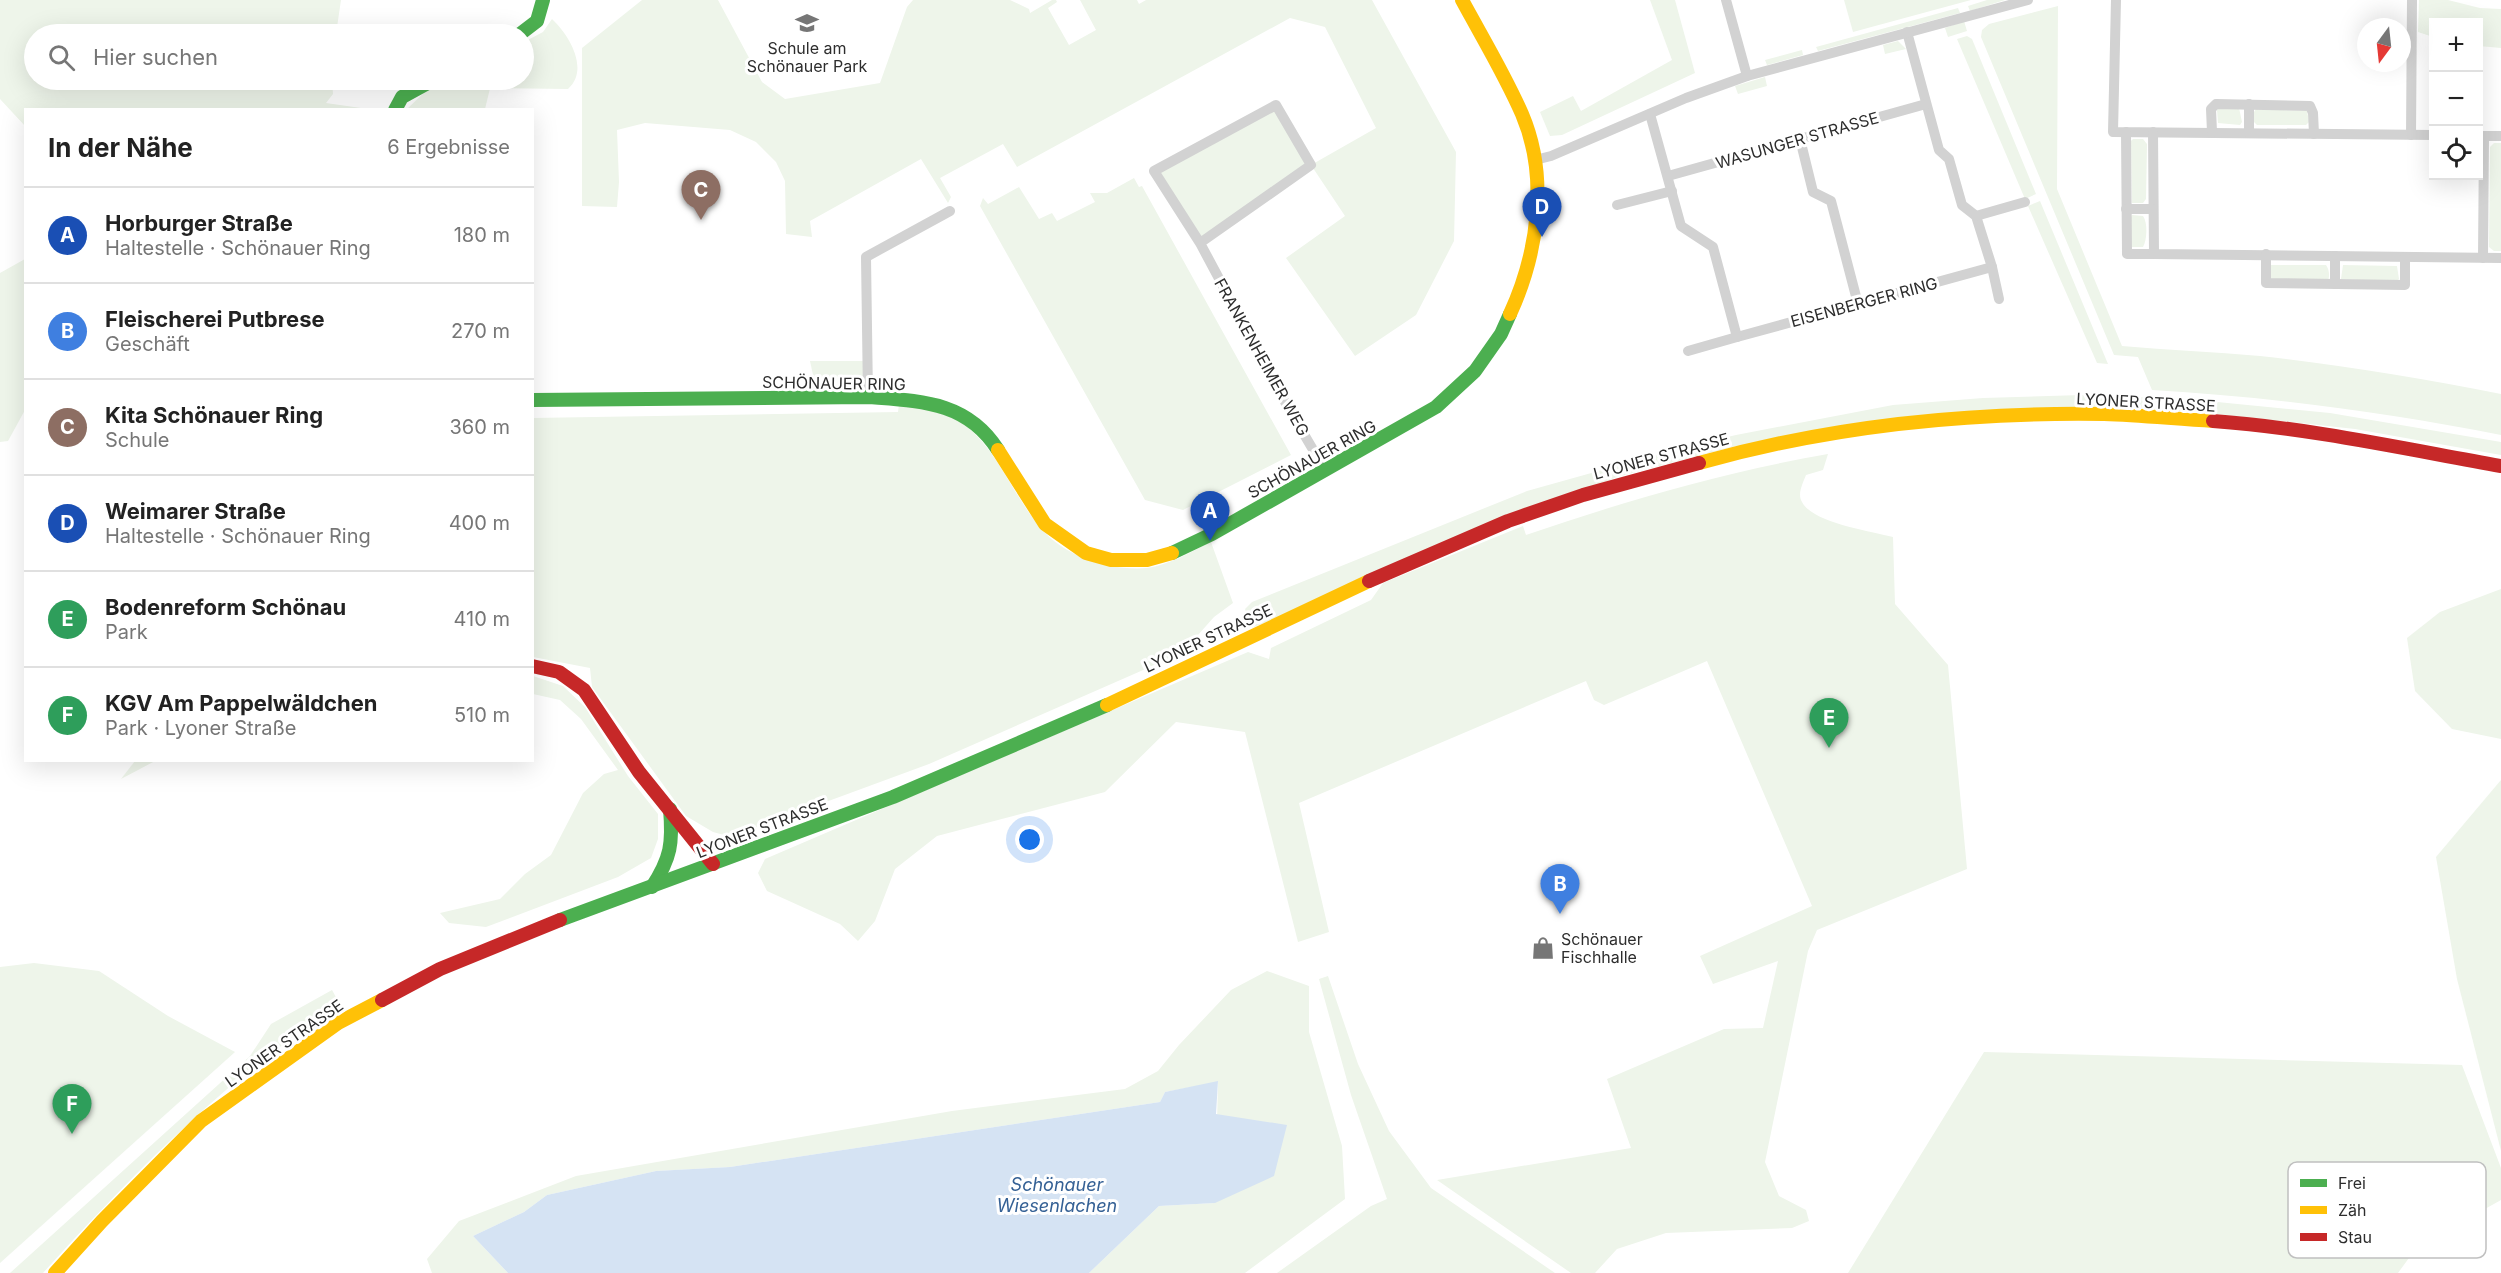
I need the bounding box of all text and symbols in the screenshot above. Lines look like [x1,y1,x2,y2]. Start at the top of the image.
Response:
school or university icon: Schule am Schönauer Park [794,10,820,36]
north arrow [2357,18,2411,72]
map controls [2429,18,2483,180]
button: + [2429,18,2483,72]
search box [24,24,534,90]
place label: Schule am Schönauer Park [747,38,867,76]
icon: search [45,41,78,74]
text: Hier suchen [93,44,218,70]
button: − [2429,72,2483,126]
street label: WASUNGER STRASSE [1713,107,1881,173]
button: locate [2429,126,2483,180]
text: In der Nähe [48,132,193,163]
text: 6 Ergebnisse [387,135,510,159]
pin: C [682,170,720,220]
pin: D [1522,188,1562,237]
text: Horburger Straße [105,210,293,236]
text: A [60,223,75,247]
text: 180 m [454,223,510,247]
text: Haltestelle · Schönauer Ring [105,236,371,260]
street label: EISENBERGER RING [1788,273,1940,331]
street label: FRANKENHEIMER WEG [1210,275,1314,439]
text: Fleischerei Putbrese [105,306,325,332]
text: B [61,319,74,343]
text: 270 m [451,319,510,343]
text: Geschäft [105,332,190,356]
street label: SCHÖNAUER RING [762,372,906,394]
street label: LYONER STRASSE [2076,388,2216,416]
text: Kita Schönauer Ring [105,402,323,428]
text: C [60,415,75,439]
text: 360 m [449,415,510,439]
street label: SCHÖNAUER RING [1244,415,1380,503]
text: Schule [105,428,169,452]
street label: LYONER STRASSE [1591,428,1731,484]
pin: A [1190,492,1230,541]
text: Weimarer Straße [105,498,286,524]
text: D [60,511,75,535]
text: 400 m [449,511,510,535]
text: Haltestelle · Schönauer Ring [105,524,371,548]
text: Bodenreform Schönau [105,594,346,620]
street label: LYONER STRASSE [1141,599,1275,677]
text: E [61,607,74,631]
text: 410 m [454,607,510,631]
text: Park [105,620,148,644]
text: KGV Am Pappelwäldchen [105,690,378,716]
pin: E [1810,698,1848,748]
text: F [62,703,73,727]
text: 510 m [454,703,510,727]
text: Park · Lyoner Straße [105,716,296,740]
street label: LYONER STRASSE [693,794,831,862]
your location [1015,825,1044,854]
pin: B [1540,864,1580,914]
place label: Schönauer Fischhalle [1561,929,1643,967]
shop icon: Schönauer Fischhalle [1530,935,1556,961]
street label: LYONER STRASSE [221,995,347,1091]
pin: F [52,1084,92,1134]
legend [2288,1162,2486,1258]
text: Frei [2338,1173,2366,1193]
water label: Schönauer Wiesenlachen [997,1174,1117,1216]
text: Zäh [2338,1200,2367,1220]
text: Stau [2338,1227,2372,1247]

